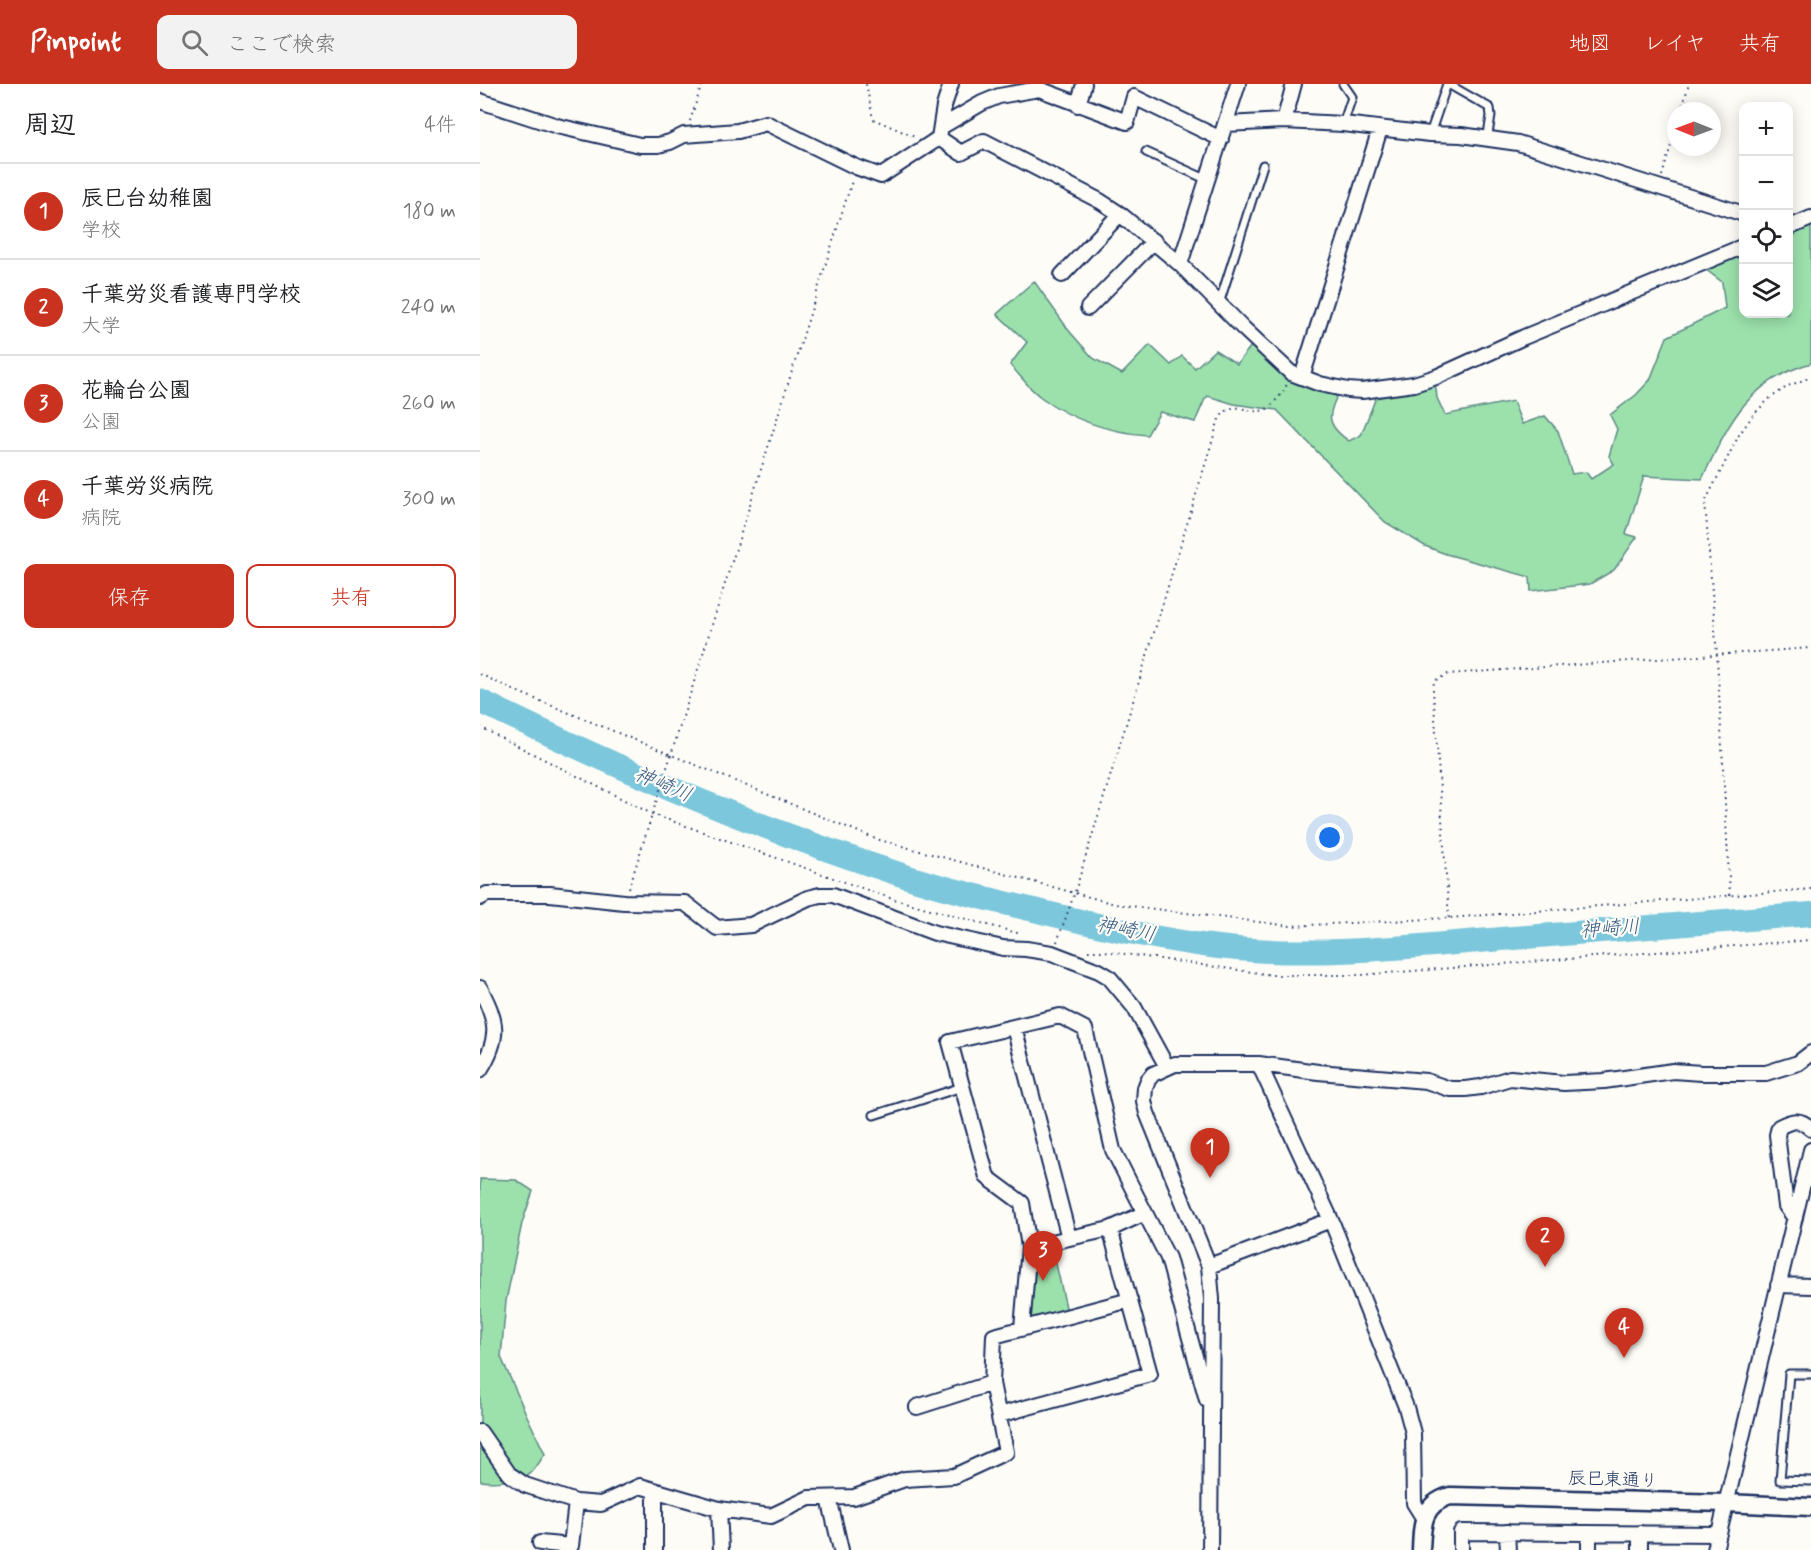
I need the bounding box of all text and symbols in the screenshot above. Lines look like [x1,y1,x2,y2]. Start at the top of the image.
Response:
search box [157,15,577,69]
text: Pinpoint [30,24,121,61]
icon: search [178,26,211,59]
text: 地図 [1569,30,1611,58]
text: レイヤ [1644,30,1706,58]
text: 共有 [1739,30,1781,58]
text: ここで検索 [226,31,336,59]
north arrow [1667,102,1721,156]
map controls [1739,102,1793,318]
button: + [1739,102,1793,156]
text: 周辺 [24,109,76,143]
text: 4件 [424,112,456,139]
button: − [1739,156,1793,210]
text: 辰巳台幼稚園 [81,185,213,213]
text: 1 [39,198,48,225]
text: 180 m [403,198,456,225]
button: locate [1739,210,1793,264]
text: 学校 [81,217,121,244]
button: layers [1739,264,1793,318]
text: 千葉労災看護専門学校 [81,281,301,309]
text: 2 [39,294,48,321]
text: 240 m [401,294,456,321]
text: 大学 [81,313,121,340]
text: 花輪台公園 [81,377,191,405]
text: 3 [39,390,48,417]
text: 260 m [402,390,456,417]
text: 公園 [81,409,121,436]
text: 千葉労災病院 [81,473,213,501]
text: 4 [38,486,49,513]
text: 300 m [402,486,456,513]
text: 病院 [81,505,121,532]
button: 保存 [24,564,234,628]
button: 共有 [246,564,456,628]
water label: 神崎川 [630,761,696,809]
your location [1315,823,1344,852]
water label: 神崎川 [1094,911,1158,949]
water label: 神崎川 [1579,913,1641,945]
pin: 1 [1190,1128,1230,1178]
pin: 2 [1526,1218,1564,1267]
pin: 3 [1024,1232,1062,1281]
pin: 4 [1604,1308,1644,1358]
street label: 辰巳東通り [1568,1466,1658,1494]

